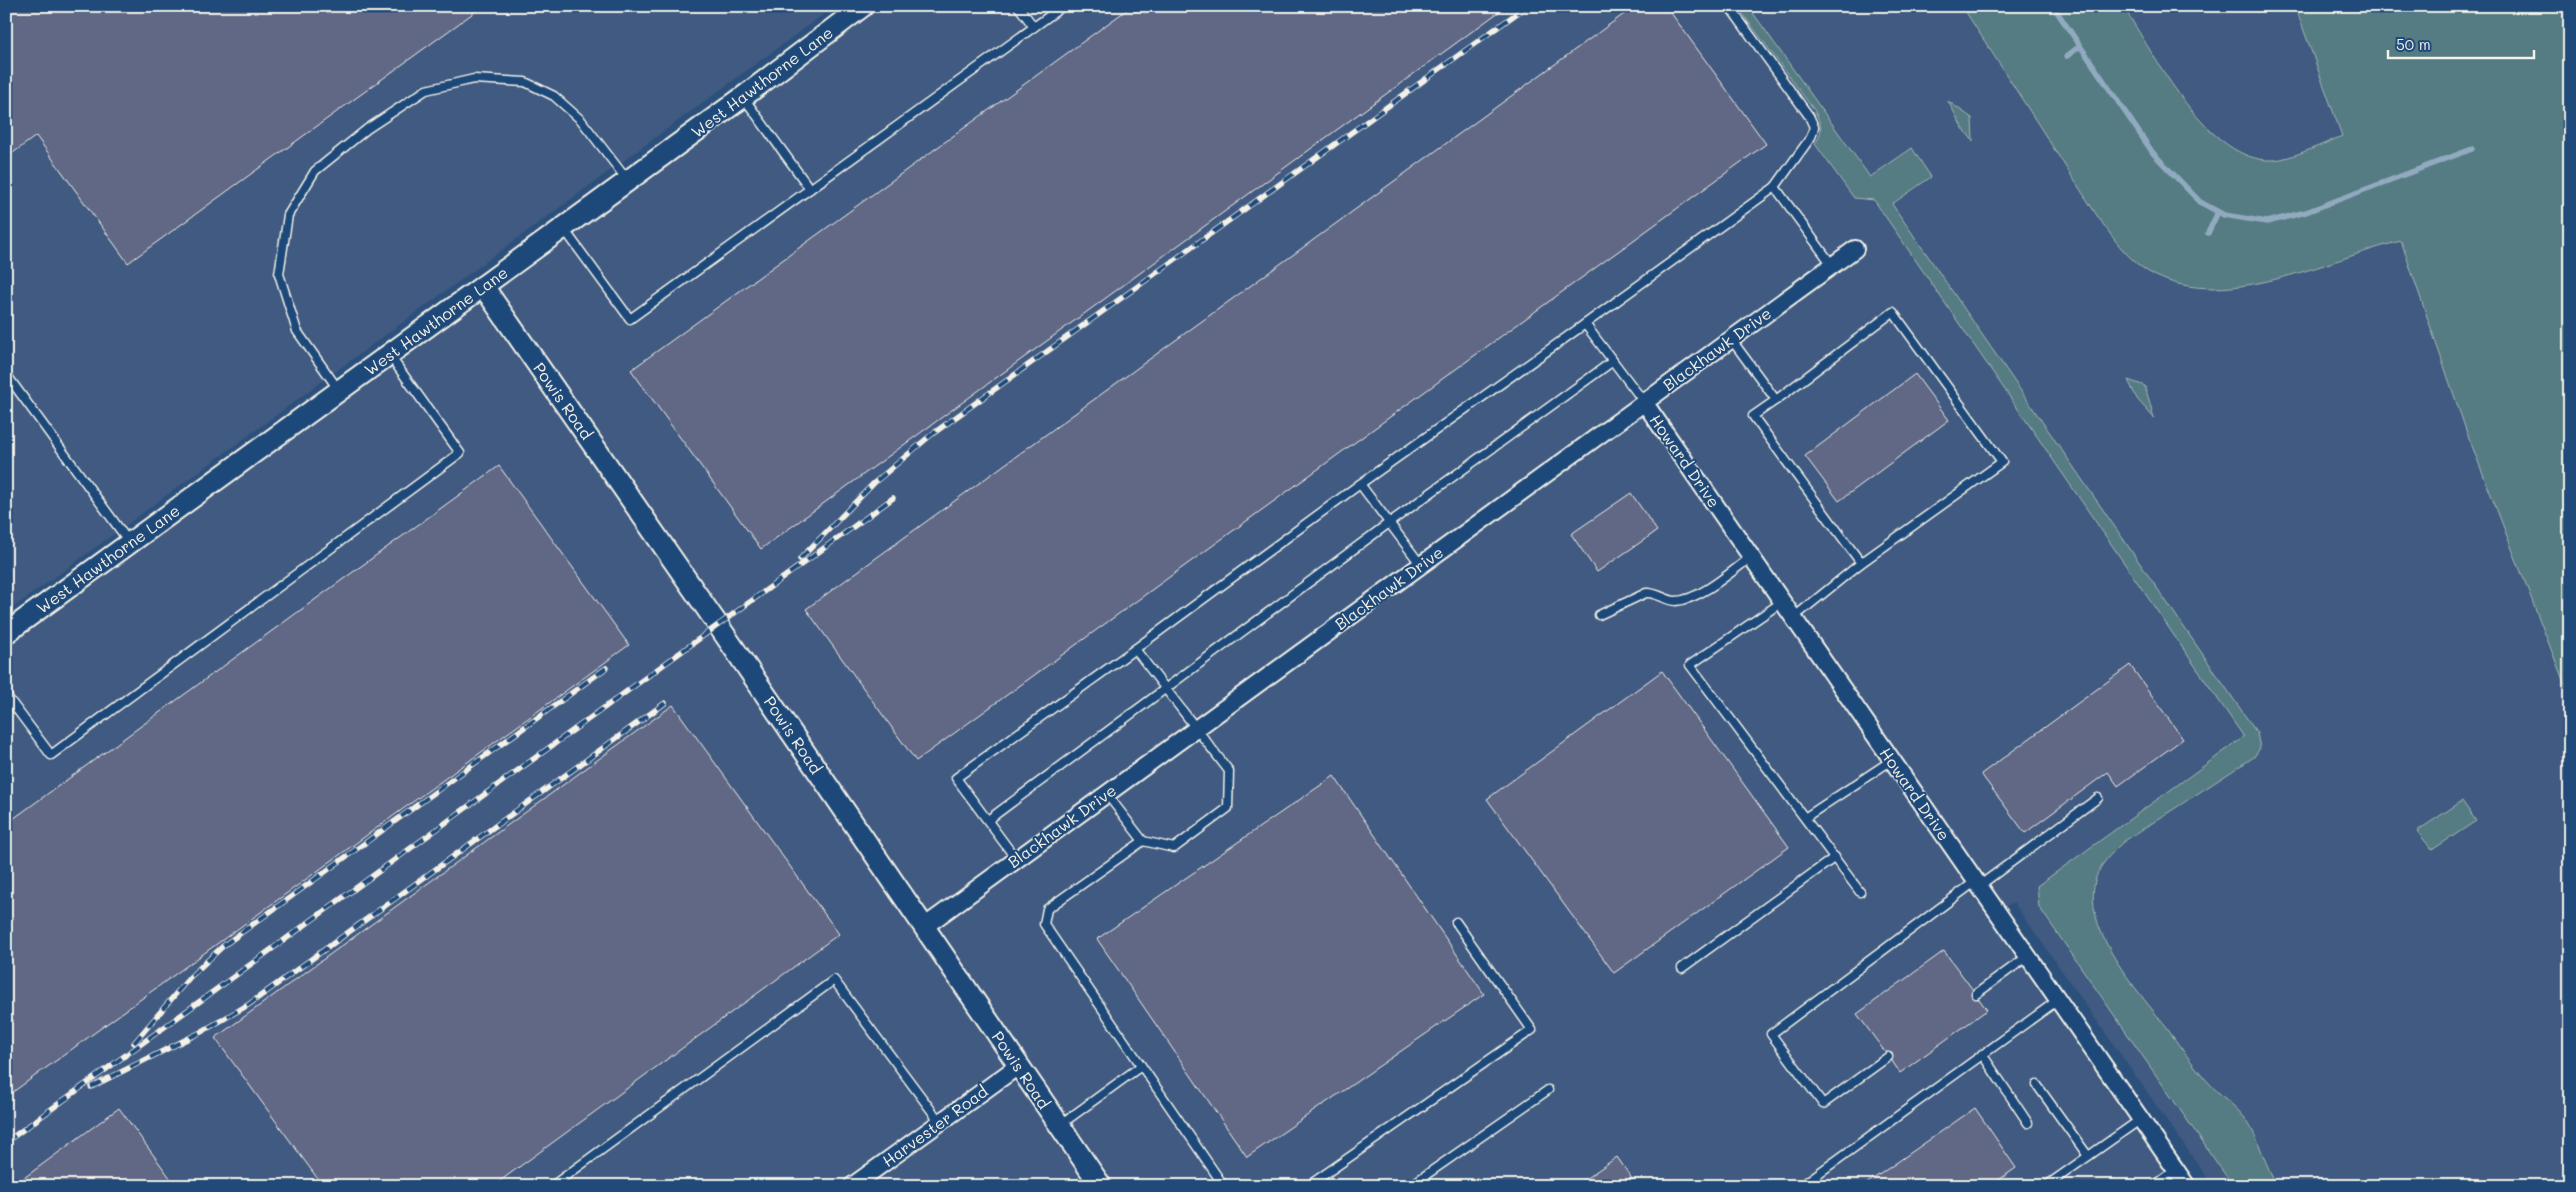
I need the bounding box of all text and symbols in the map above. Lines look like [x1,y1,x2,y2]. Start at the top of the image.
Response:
street label: West Hawthorne Lane [687,21,837,142]
scale bar [2388,28,2535,60]
text: 50 m [2396,34,2431,54]
street label: West Hawthorne Lane [360,261,512,380]
street label: Blackhawk Drive [1658,302,1775,395]
street label: Powis Road [529,358,598,443]
street label: Howard Drive [1646,410,1725,511]
street label: West Hawthorne Lane [32,499,184,618]
street label: Blackhawk Drive [1330,541,1447,634]
street label: Powis Road [760,692,827,778]
street label: Howard Drive [1876,743,1955,844]
street label: Blackhawk Drive [1003,779,1120,872]
street label: Powis Road [988,1027,1055,1113]
street label: Harvester Road [878,1080,992,1171]

